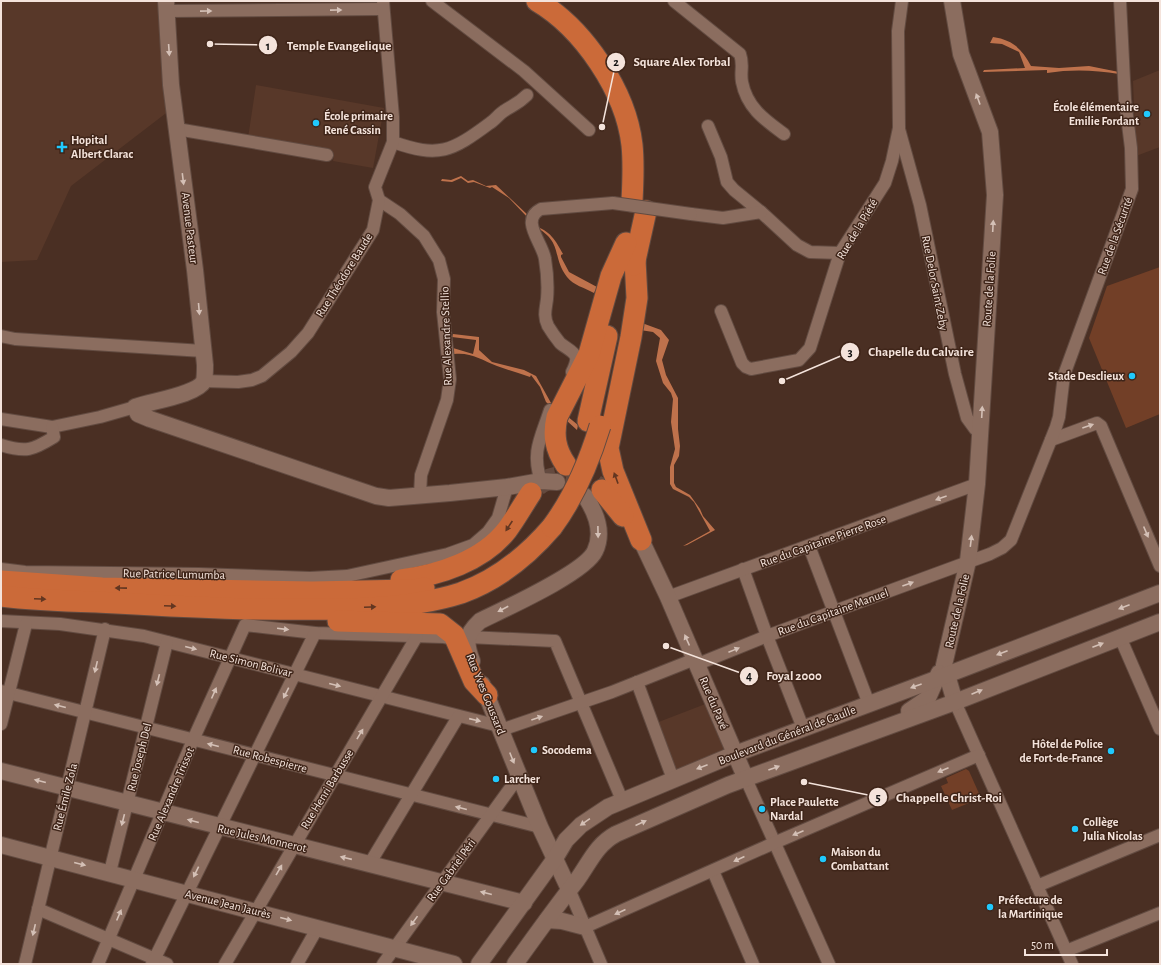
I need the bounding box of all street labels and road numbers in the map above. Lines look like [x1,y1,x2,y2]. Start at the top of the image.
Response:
street label: Avenue Pasteur [180,192,200,265]
street label: Rue de la Sécurité [1095,196,1135,276]
street label: Rue de la Piété [834,197,880,261]
street label: Rue Théodore Baude [313,231,375,319]
street label: Rue Delor Saint Zeby [919,235,950,332]
street label: Route de la Folie [980,251,998,327]
street label: Rue Alexandre Stellio [438,286,454,386]
street label: Rue du Capitaine Pierre Rose [758,513,888,569]
street label: Rue Patrice Lumumba [123,567,226,581]
street label: Route de la Folie [943,573,971,649]
street label: Rue du Capitaine Manuel [776,586,890,638]
street label: Rue Simon Bolivar [209,647,294,679]
street label: Rue Yves Goussard [464,652,508,736]
street label: Rue du Pavé [698,675,730,731]
street label: Boulevard du Général de Gaulle [717,703,857,767]
street label: Rue Joseph Del [125,722,153,792]
street label: Rue Robespierre [232,743,308,775]
street label: Rue Alexandre Trissot [146,745,196,842]
street label: Rue Henri Barbusse [298,747,356,831]
street label: Rue Émile Zola [50,761,79,832]
street label: Rue Jules Monnerot [216,822,308,854]
street label: Rue Gabriel Péri [424,837,478,903]
street label: Avenue Jean Jaurès [184,887,272,921]

